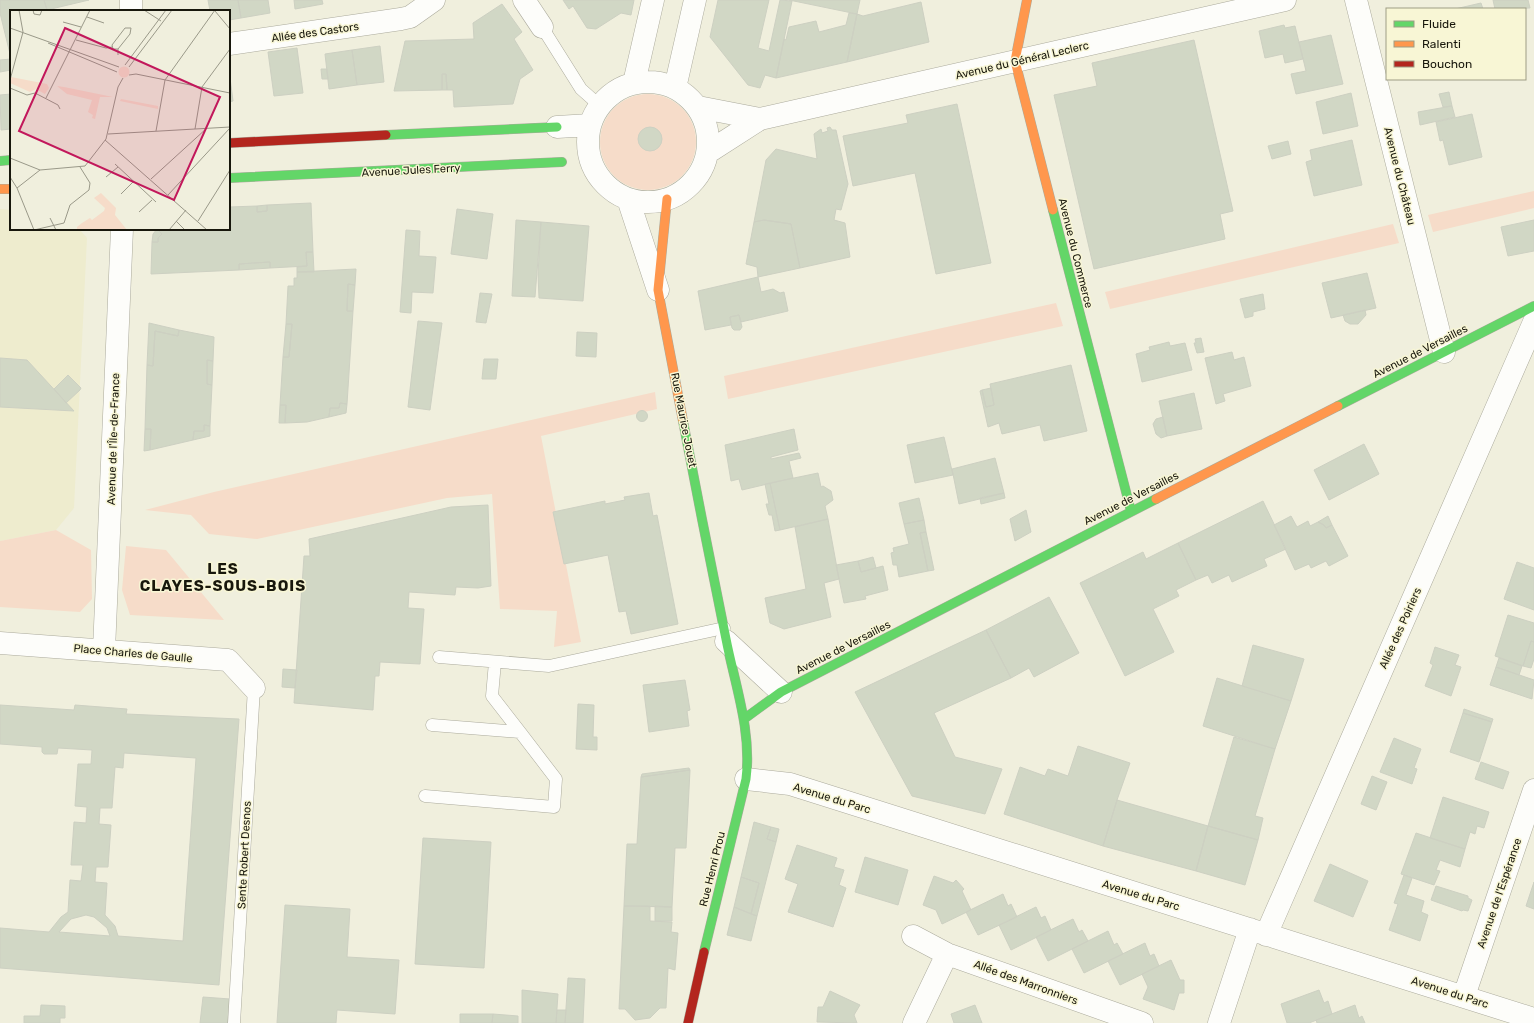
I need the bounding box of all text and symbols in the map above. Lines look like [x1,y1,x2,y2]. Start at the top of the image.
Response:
legend [1386,8,1526,80]
inset map [10,10,230,230]
text: Fluide [1422,17,1456,31]
street label: Allée des Castors [271,20,360,45]
text: Ralenti [1422,37,1461,51]
street label: Avenue du Général Leclerc [954,39,1090,82]
text: Bouchon [1422,57,1472,71]
street label: Avenue du Château [1381,126,1418,226]
street label: Avenue Jules Ferry [361,161,461,180]
street label: Avenue du Commerce [1056,197,1095,309]
street label: Avenue de Versailles [1371,322,1470,381]
street label: Rue Maurice Jouet [668,372,699,469]
street label: Avenue de l'Île-de-France [105,373,122,505]
street label: Avenue de Versailles [1082,469,1181,528]
district label: LES CLAYES-SOUS-BOIS [140,560,306,595]
street label: Allée des Poiriers [1377,585,1424,671]
street label: Avenue de Versailles [794,618,893,677]
street label: Place Charles de Gaulle [73,642,193,665]
street label: Avenue du Parc [792,781,872,816]
street label: Sente Robert Desnos [235,800,254,909]
street label: Rue Henri Prou [697,830,728,908]
street label: Avenue de l'Espérance [1474,836,1524,950]
street label: Avenue du Parc [1101,878,1181,913]
street label: Allée des Marronniers [972,958,1080,1008]
street label: Avenue du Parc [1410,974,1490,1011]

